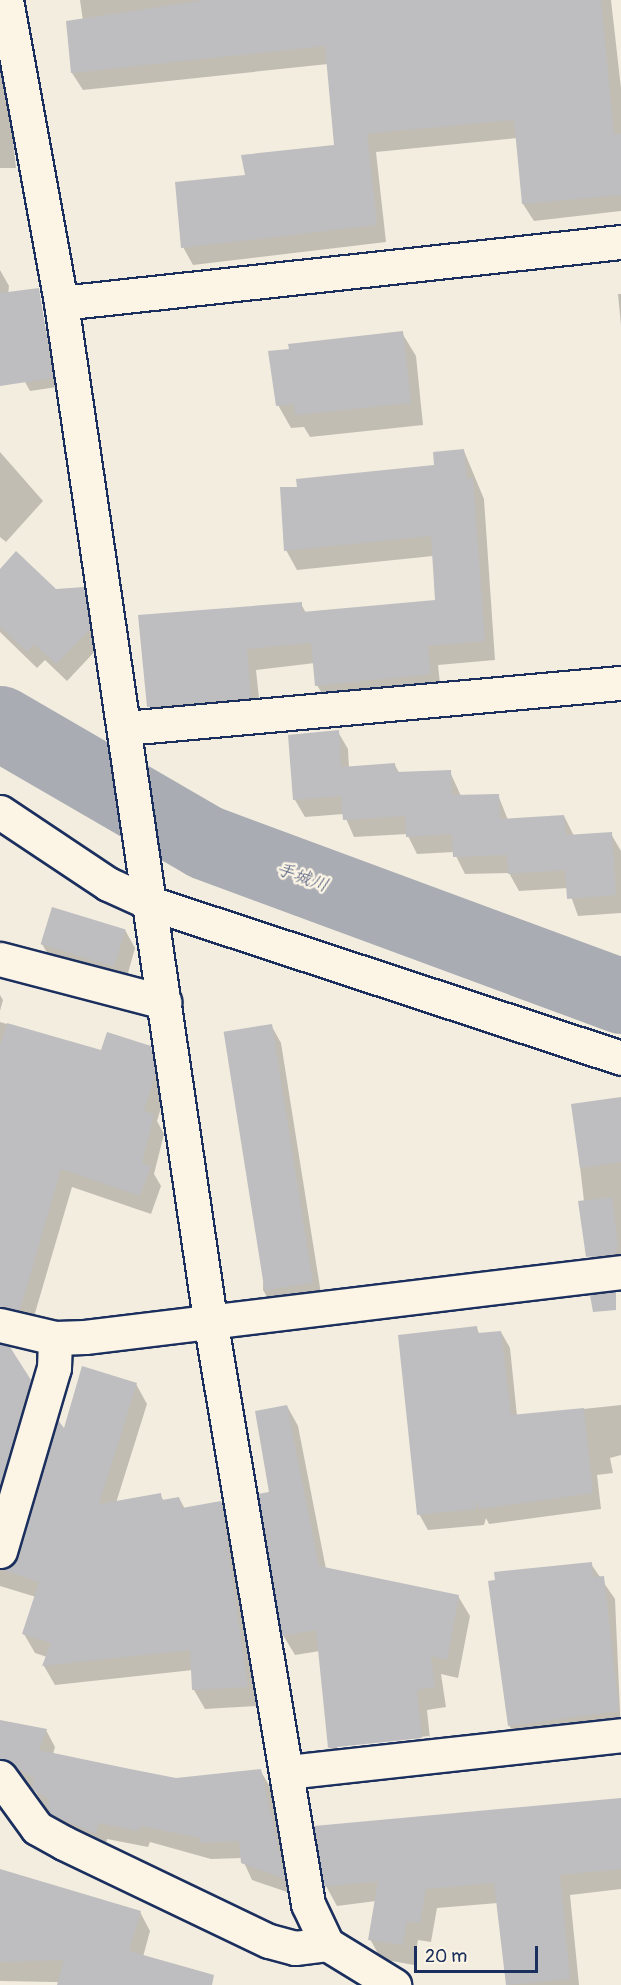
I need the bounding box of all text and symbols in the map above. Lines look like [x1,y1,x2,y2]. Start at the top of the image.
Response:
water label: 手城川 [273,859,331,897]
scale bar [417,1934,542,1972]
text: 20 m [425,1945,467,1968]

